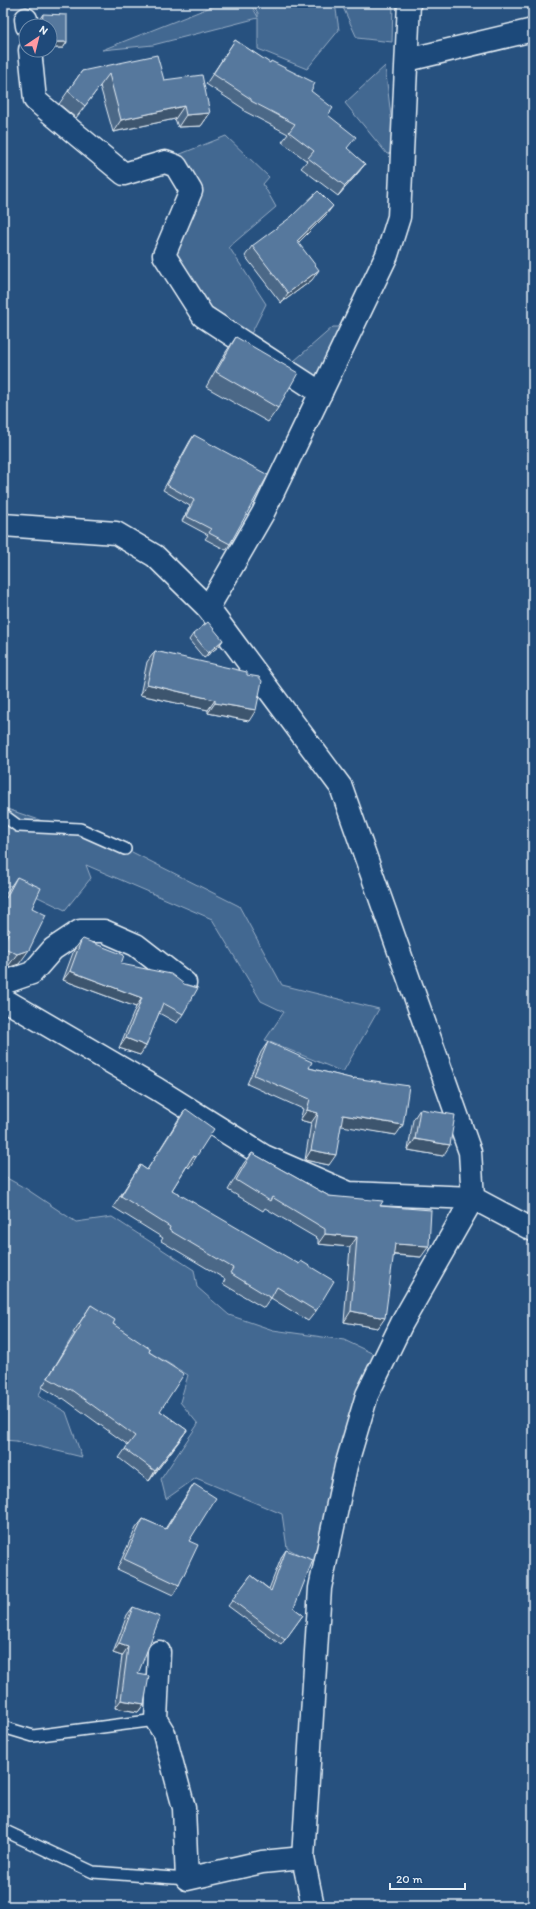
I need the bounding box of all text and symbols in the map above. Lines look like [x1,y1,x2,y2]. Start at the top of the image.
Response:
north arrow [18,18,58,58]
text: N [37,23,50,38]
scale bar [390,1865,465,1891]
text: 20 m [396,1872,423,1886]

